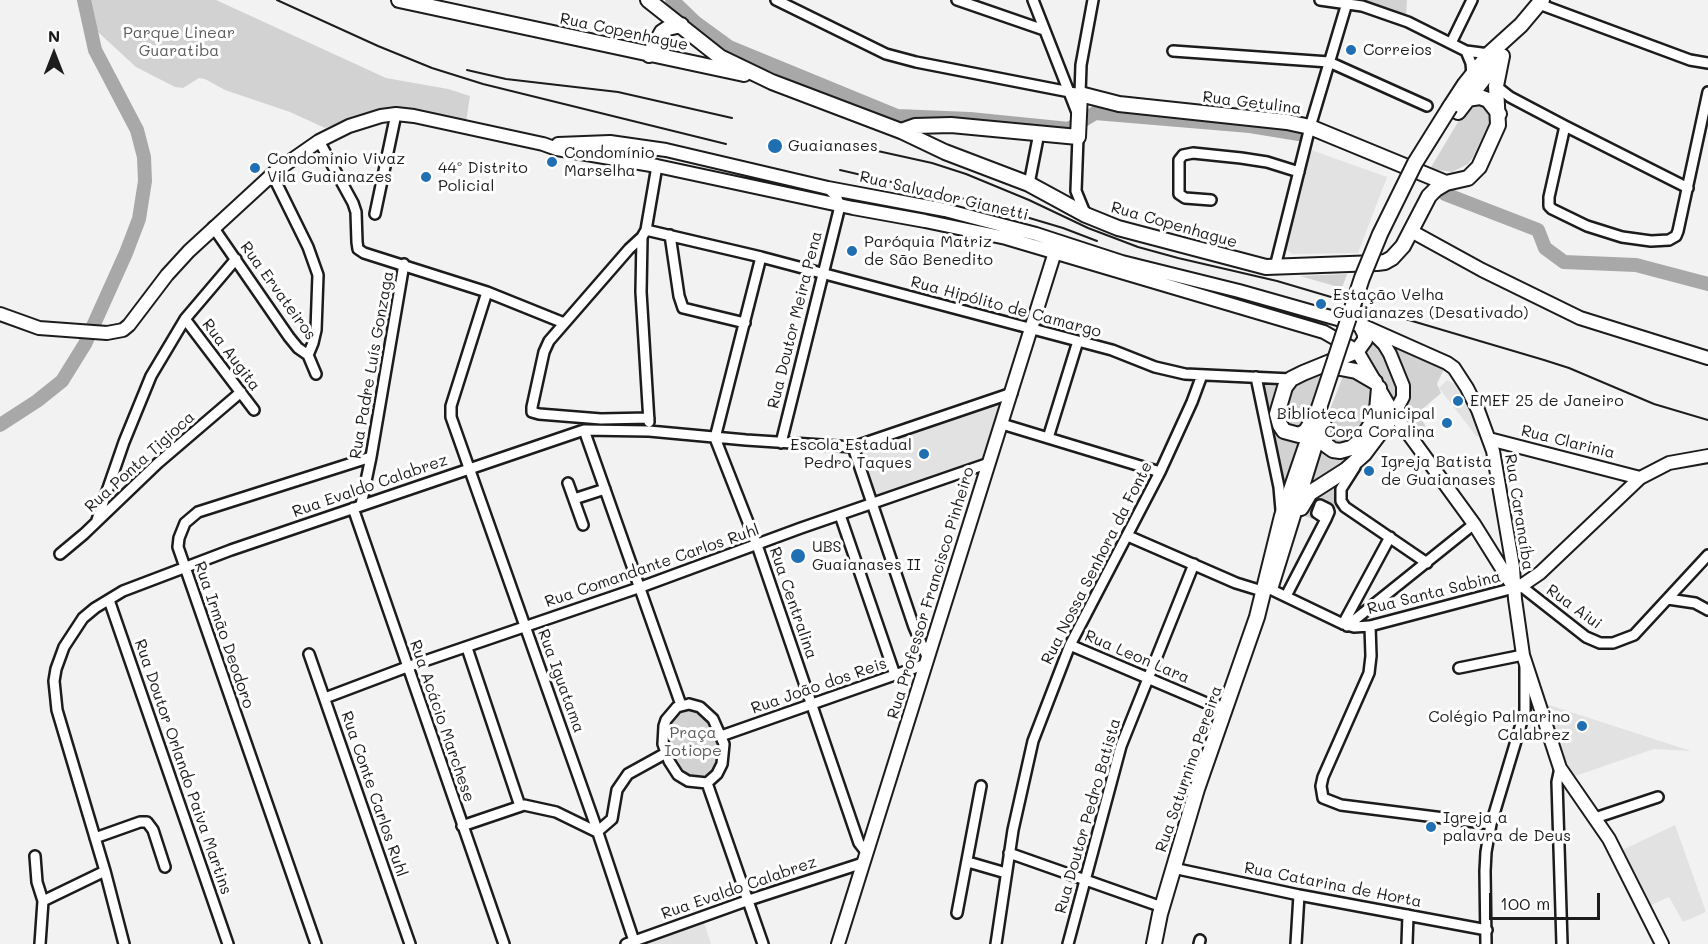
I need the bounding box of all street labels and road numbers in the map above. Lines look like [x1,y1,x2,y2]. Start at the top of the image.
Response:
street label: Rua Copenhague [558,9,690,55]
street label: Rua Getulina [1202,87,1302,119]
street label: Rua Salvador Gianetti [858,167,1030,225]
street label: Rua Copenhague [1109,198,1239,252]
street label: Rua Doutor Meira Pena [764,229,826,411]
street label: Rua Ervateiros [236,238,320,344]
street label: Rua Padre Luís Gonzaga [346,270,398,460]
street label: Rua Hipólito de Camargo [909,272,1103,342]
street label: Rua Augita [198,315,264,395]
street label: Rua Ponta Tigioca [81,408,199,516]
street label: Rua Clarinia [1519,421,1617,463]
street label: Rua Evaldo Calabrez [290,450,450,522]
street label: Rua Caranaíba [1500,452,1538,572]
street label: Rua Nossa Senhora da Fonte [1037,458,1157,668]
street label: Rua Professor Francisco Pinheiro [883,465,979,721]
street label: Rua Comandante Carlos Ruhl [542,520,762,612]
street label: Rua Centralina [765,545,821,661]
street label: Rua Irmão Deodoro [190,559,258,711]
street label: Rua Santa Sabina [1365,567,1503,619]
street label: Rua Aiui [1543,581,1605,633]
street label: Rua Leon Lara [1082,626,1192,688]
street label: Rua Iguatama [533,627,589,735]
street label: Rua Doutor Orlando Paiva Martins [130,637,236,897]
street label: Rua Acácio Marchese [405,637,479,805]
street label: Rua João dos Reis [749,654,889,718]
street label: Rua Saturnino Pereira [1151,683,1227,855]
street label: Rua Conte Carlos Ruhl [337,709,411,879]
street label: Rua Doutor Pedro Batista [1051,716,1125,916]
street label: Rua Evaldo Calabrez [659,852,819,924]
street label: Rua Catarina de Horta [1243,858,1423,912]

